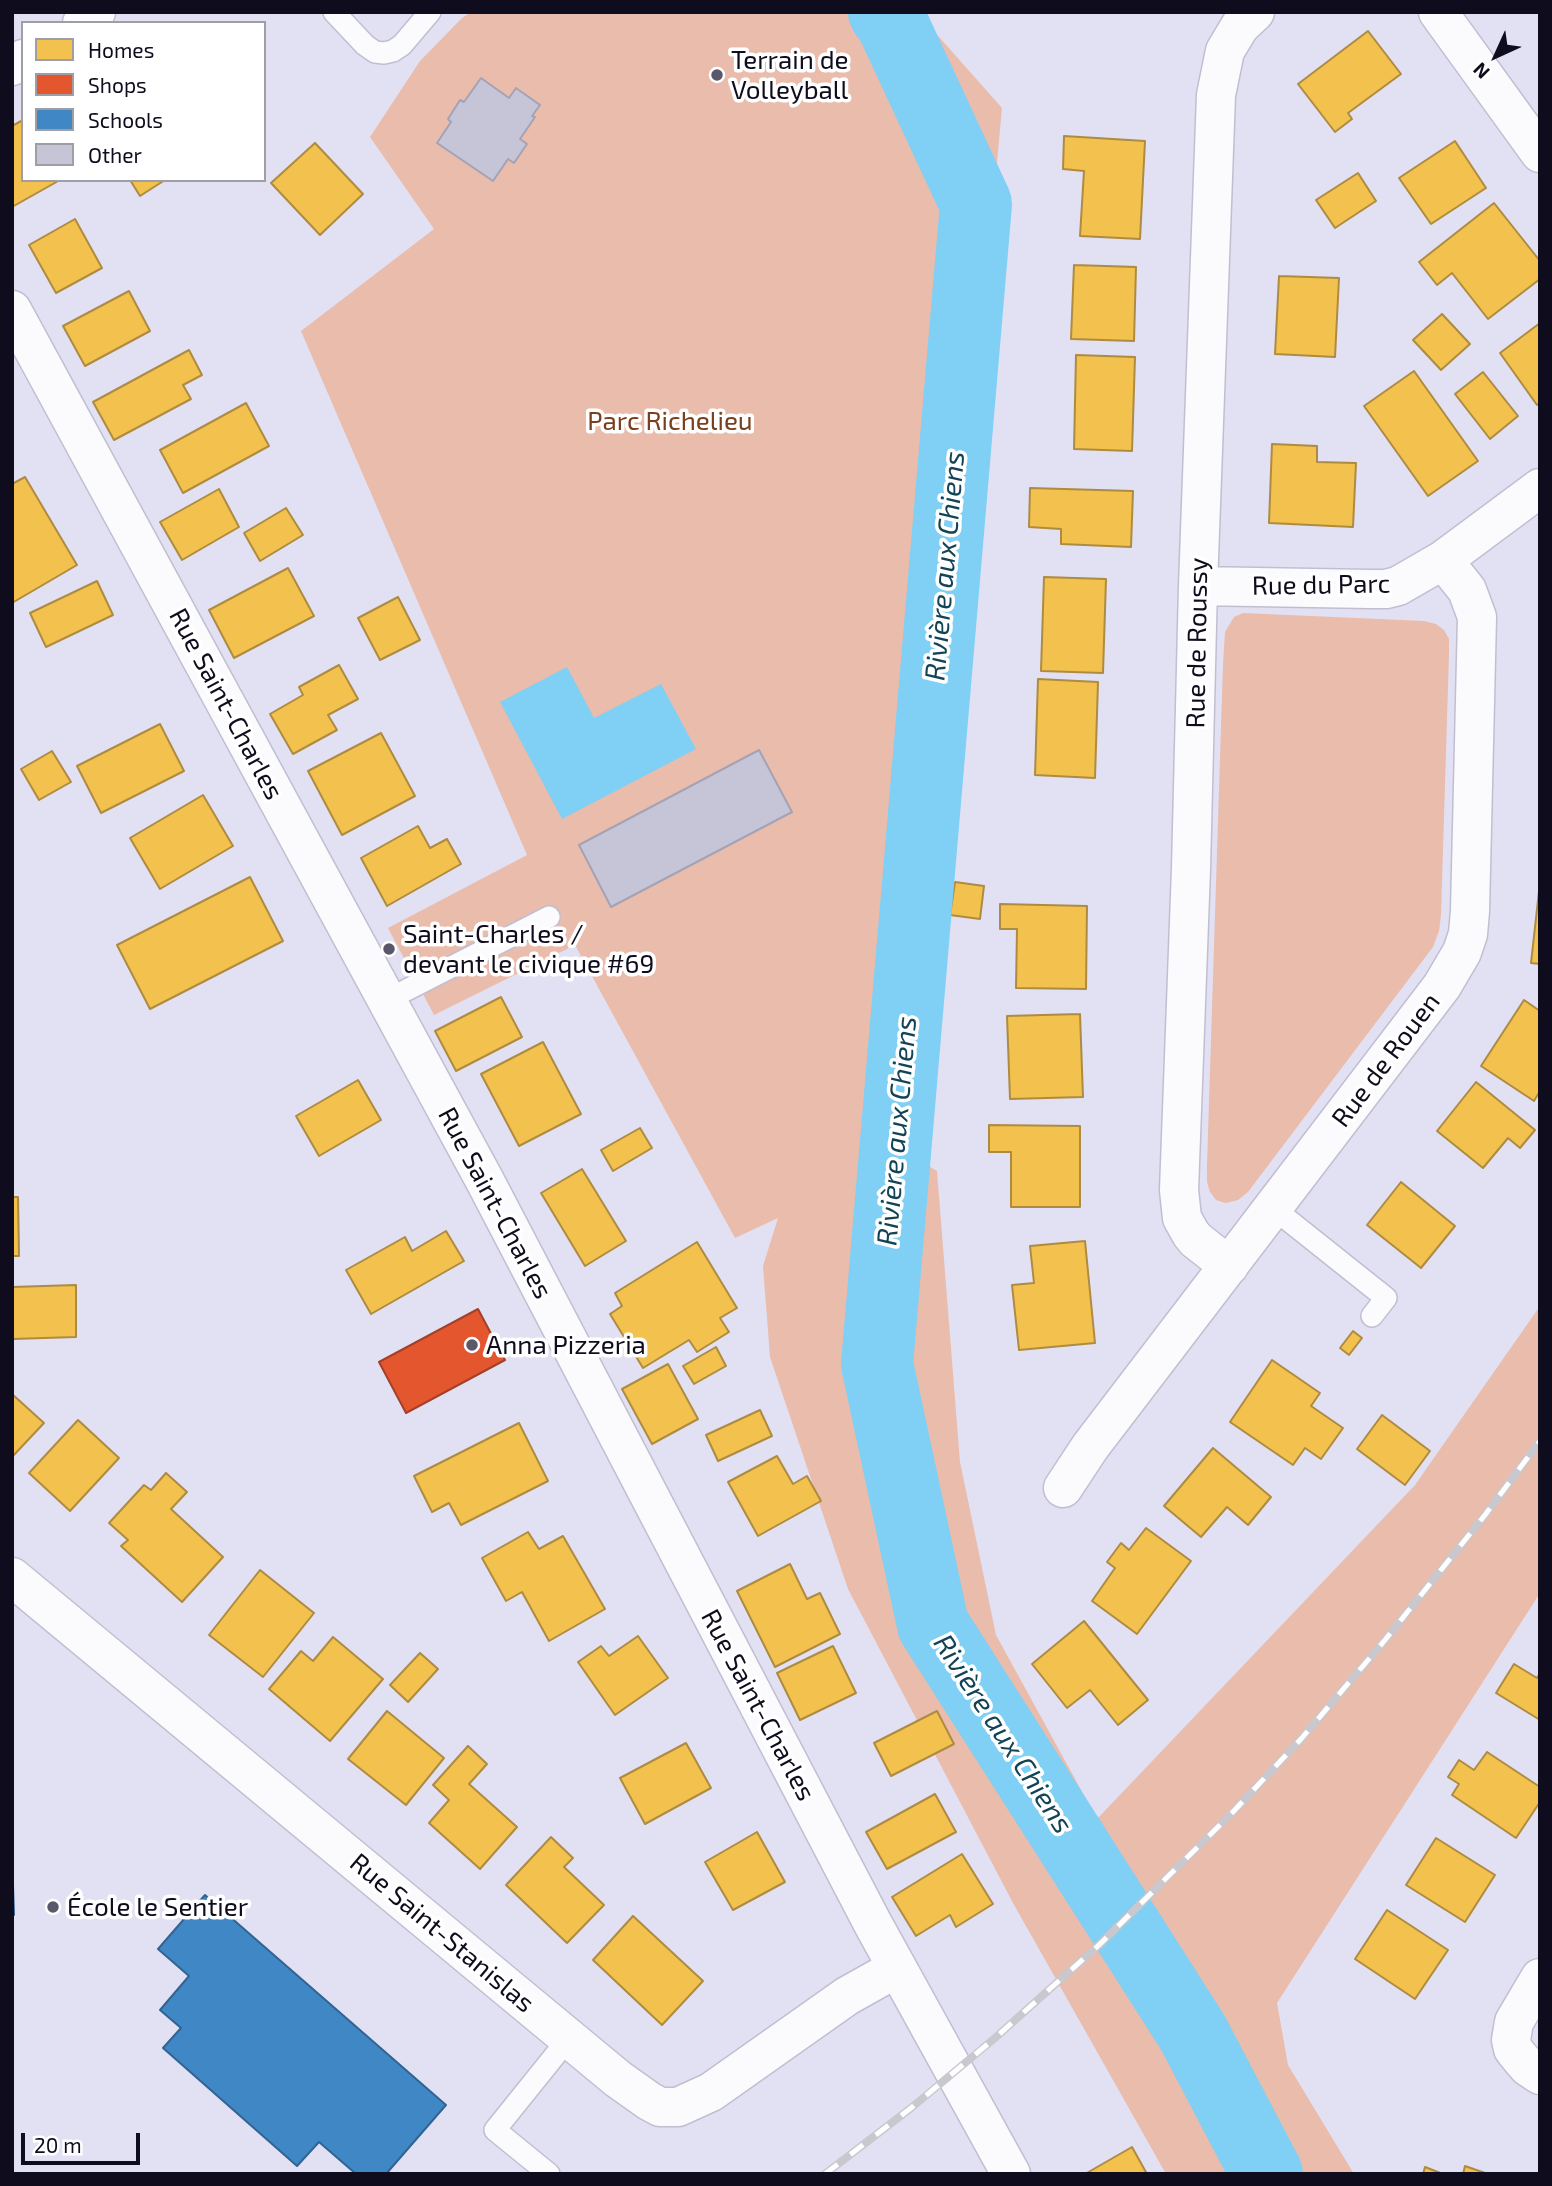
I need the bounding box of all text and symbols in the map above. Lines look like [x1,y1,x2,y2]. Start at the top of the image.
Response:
legend [21,21,266,182]
north arrow [1461,21,1531,91]
text: Homes [88,37,154,62]
place label: Terrain de Volleyball [731,44,848,106]
text: N [1468,58,1494,84]
marker: Terrain de Volleyball [709,67,725,83]
text: Shops [88,72,147,97]
text: Schools [88,107,163,132]
text: Other [88,142,142,167]
park label: Parc Richelieu [587,405,753,437]
water label: Rivière aux Chiens [918,450,972,682]
street label: Rue de Roussy [1180,557,1214,729]
street label: Rue du Parc [1252,568,1390,602]
street label: Rue Saint-Charles [162,603,290,805]
place label: Saint-Charles / devant le civique #69 [403,918,654,979]
marker: Saint-Charles / devant le civique #69 [381,941,397,957]
street label: Rue de Rouen [1325,987,1447,1133]
water label: Rivière aux Chiens [870,1015,924,1247]
street label: Rue Saint-Charles [431,1102,559,1304]
place label: Anna Pizzeria [486,1329,646,1361]
marker: Anna Pizzeria [464,1337,480,1353]
street label: Rue Saint-Charles [694,1604,822,1806]
water label: Rivière aux Chiens [926,1628,1080,1840]
street label: Rue Saint-Stanislas [344,1847,540,2019]
place label: École le Sentier [67,1891,248,1923]
marker: École le Sentier [45,1899,61,1915]
scale bar [24,2120,144,2164]
text: 20 m [34,2132,82,2157]

